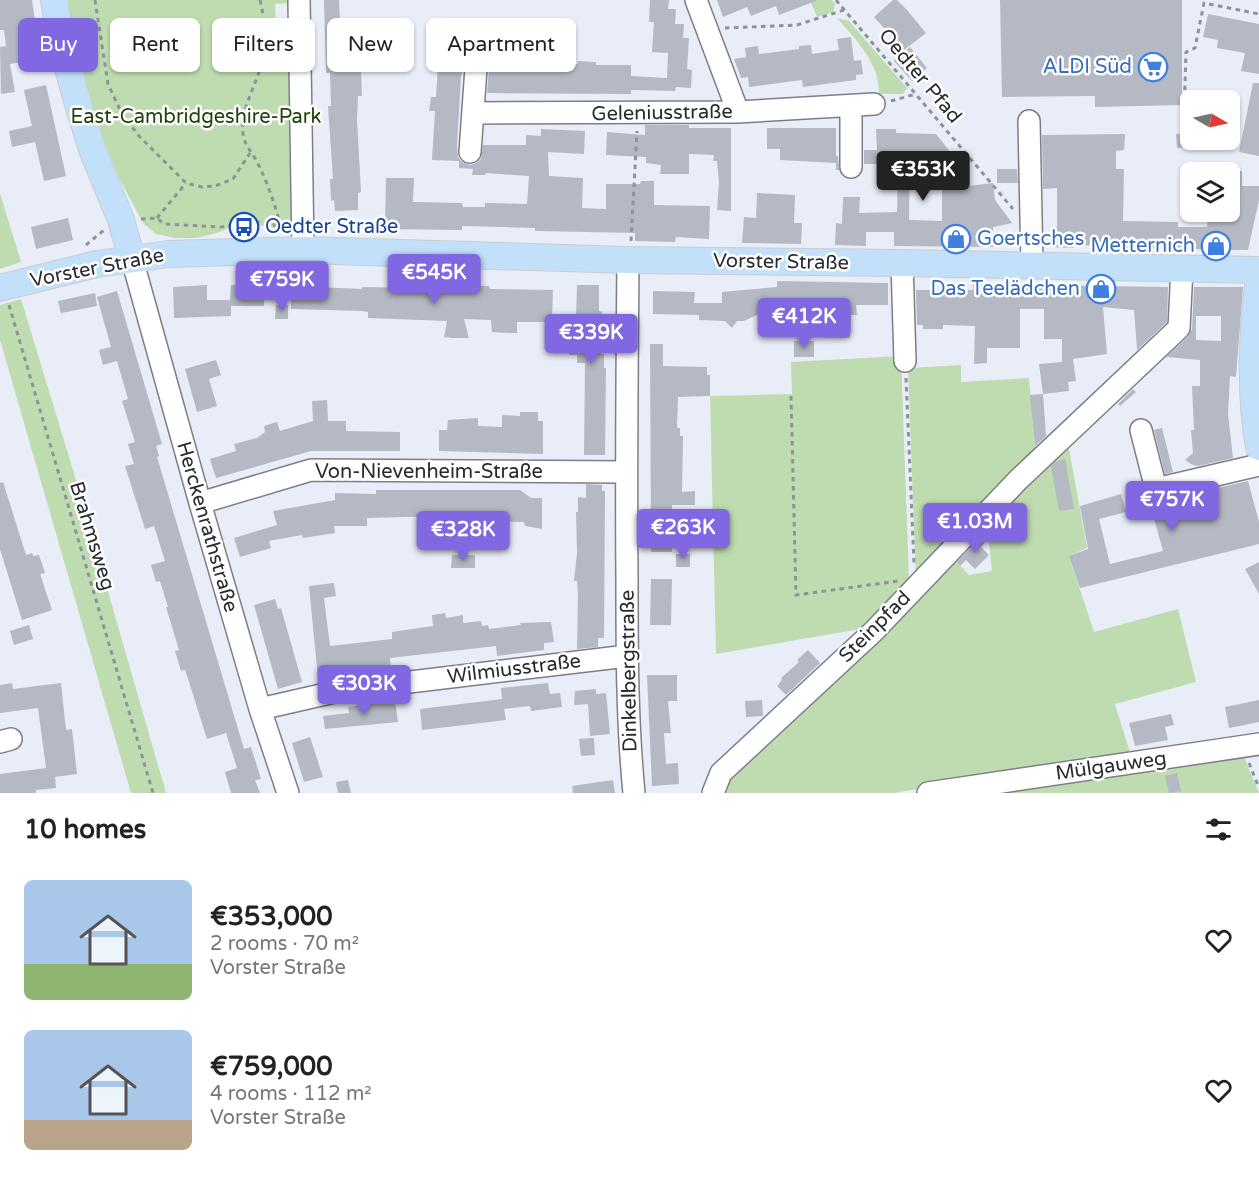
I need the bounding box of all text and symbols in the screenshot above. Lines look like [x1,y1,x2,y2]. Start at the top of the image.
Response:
chip: Buy [18,18,98,72]
chip: Rent [110,18,200,72]
chip: Filters [212,18,315,72]
chip: New [327,18,414,72]
chip: Apartment [426,18,576,72]
street label: Oedter Pfad [873,24,967,128]
supermarket icon: ALDI Süd [1137,51,1169,83]
place label: ALDI Süd [1043,55,1132,79]
north arrow [1180,90,1240,150]
map controls [1180,90,1240,222]
street label: Geleniusstraße [591,100,733,126]
park label: East-Cambridgeshire-Park [71,105,322,129]
pin: €353K [881,151,965,202]
text: €353K [891,158,955,182]
button: layers [1180,162,1240,222]
bus stop icon: Oedter Straße [228,211,260,243]
place label: Oedter Straße [265,215,398,239]
shop icon: Goertsches [940,223,972,255]
place label: Goertsches [977,227,1084,251]
shop icon: Metternich [1200,230,1232,262]
place label: Metternich [1091,234,1195,258]
street label: Vorster Straße [28,243,166,293]
street label: Vorster Straße [713,249,849,275]
pin: €545K [392,254,476,305]
pin: €759K [240,261,324,312]
text: €545K [402,261,466,285]
text: €759K [250,268,314,292]
shop icon: Das Teelädchen [1085,273,1117,305]
place label: Das Teelädchen [930,277,1080,301]
pin: €412K [762,298,846,349]
text: €412K [772,305,836,329]
pin: €339K [549,314,633,365]
text: €339K [559,321,623,345]
street label: Herckenrathstraße [171,439,243,615]
street label: Von-Nievenheim-Straße [315,460,543,484]
street label: Brahmsweg [64,479,120,593]
pin: €757K [1130,481,1214,532]
text: €757K [1140,488,1204,512]
pin: €1.03M [926,503,1024,554]
pin: €263K [641,509,725,560]
text: €1.03M [937,510,1013,534]
pin: €328K [421,511,505,562]
text: €263K [651,516,715,540]
text: €328K [431,518,495,542]
street label: Steinpfad [834,586,916,668]
street label: Dinkelbergstraße [616,590,642,752]
street label: Wilmiusstraße [446,649,582,689]
pin: €303K [322,665,406,716]
text: €303K [332,672,396,696]
street label: Mülgauweg [1054,746,1168,786]
icon: filters [1202,813,1235,846]
text: 10 homes [24,814,146,845]
text: €353,000 [210,901,332,932]
icon: home [72,904,144,976]
icon: heart [1202,924,1235,957]
text: 2 rooms · 70 m² [210,932,359,956]
text: Vorster Straße [210,956,346,980]
text: €759,000 [210,1051,332,1082]
icon: home [72,1054,144,1126]
icon: heart [1202,1074,1235,1107]
text: 4 rooms · 112 m² [210,1082,372,1106]
text: Vorster Straße [210,1106,346,1130]

